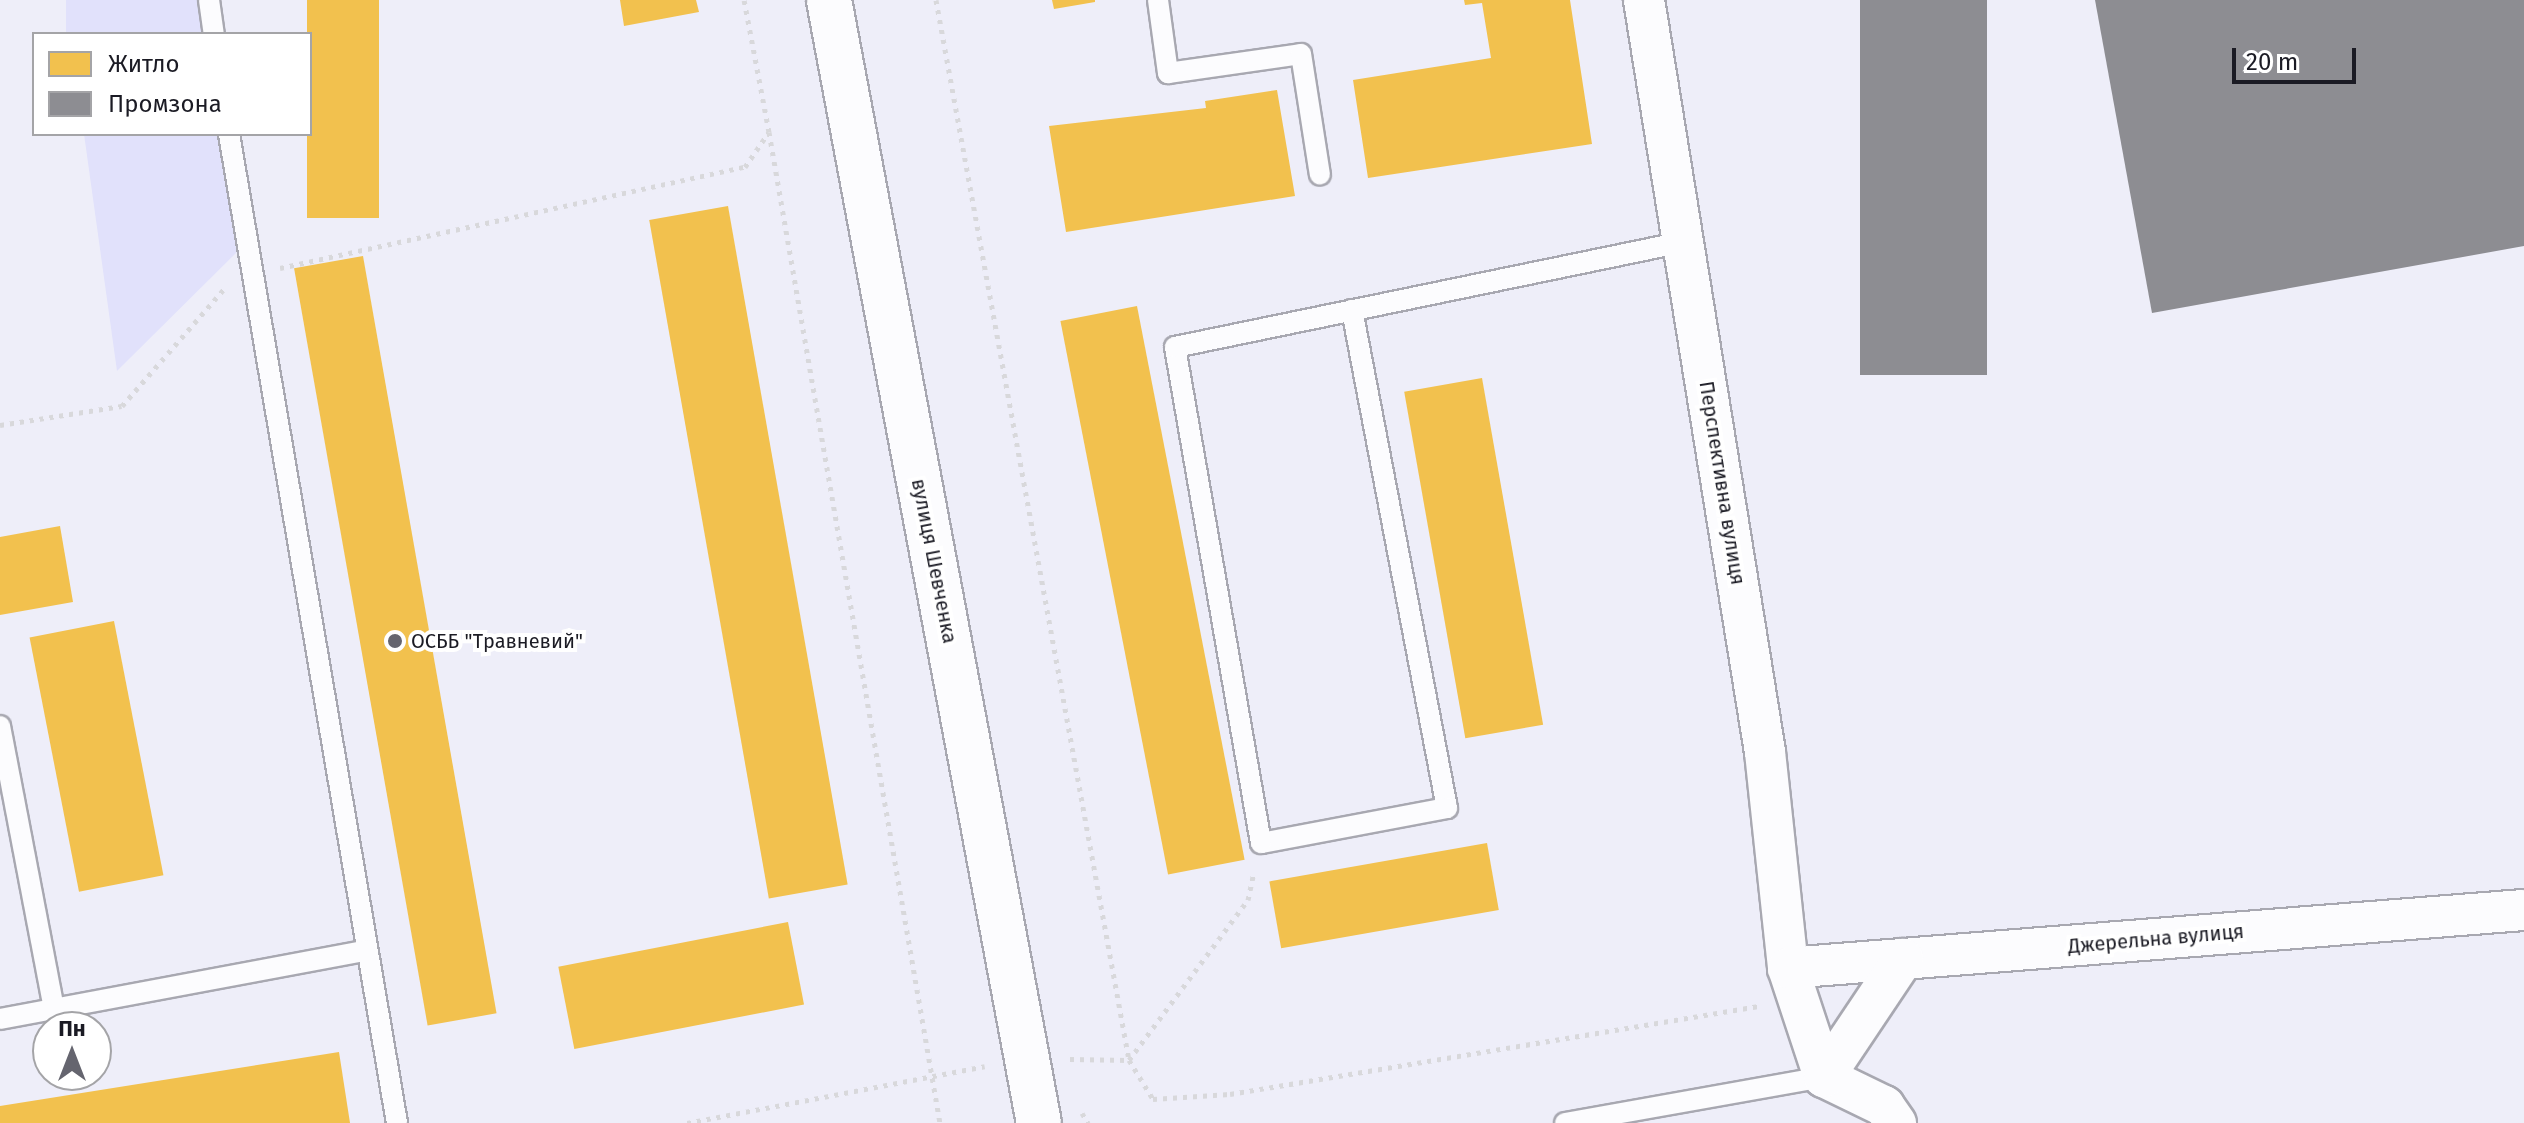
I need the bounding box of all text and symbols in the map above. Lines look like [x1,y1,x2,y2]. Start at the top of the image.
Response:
legend [32,32,312,136]
scale bar [2236,32,2360,82]
text: 20 m [2246,48,2298,76]
text: Житло [108,50,180,78]
text: Промзона [108,90,222,118]
street label: Перспективна вулиця [1694,379,1750,587]
street label: вулиця Шевченка [906,477,962,645]
place label: ОСББ "Травневий" [411,629,583,653]
marker: ОСББ "Травневий" [386,632,404,650]
street label: Джерельна вулиця [2067,919,2245,959]
north arrow [32,1011,112,1091]
text: Пн [58,1015,86,1042]

